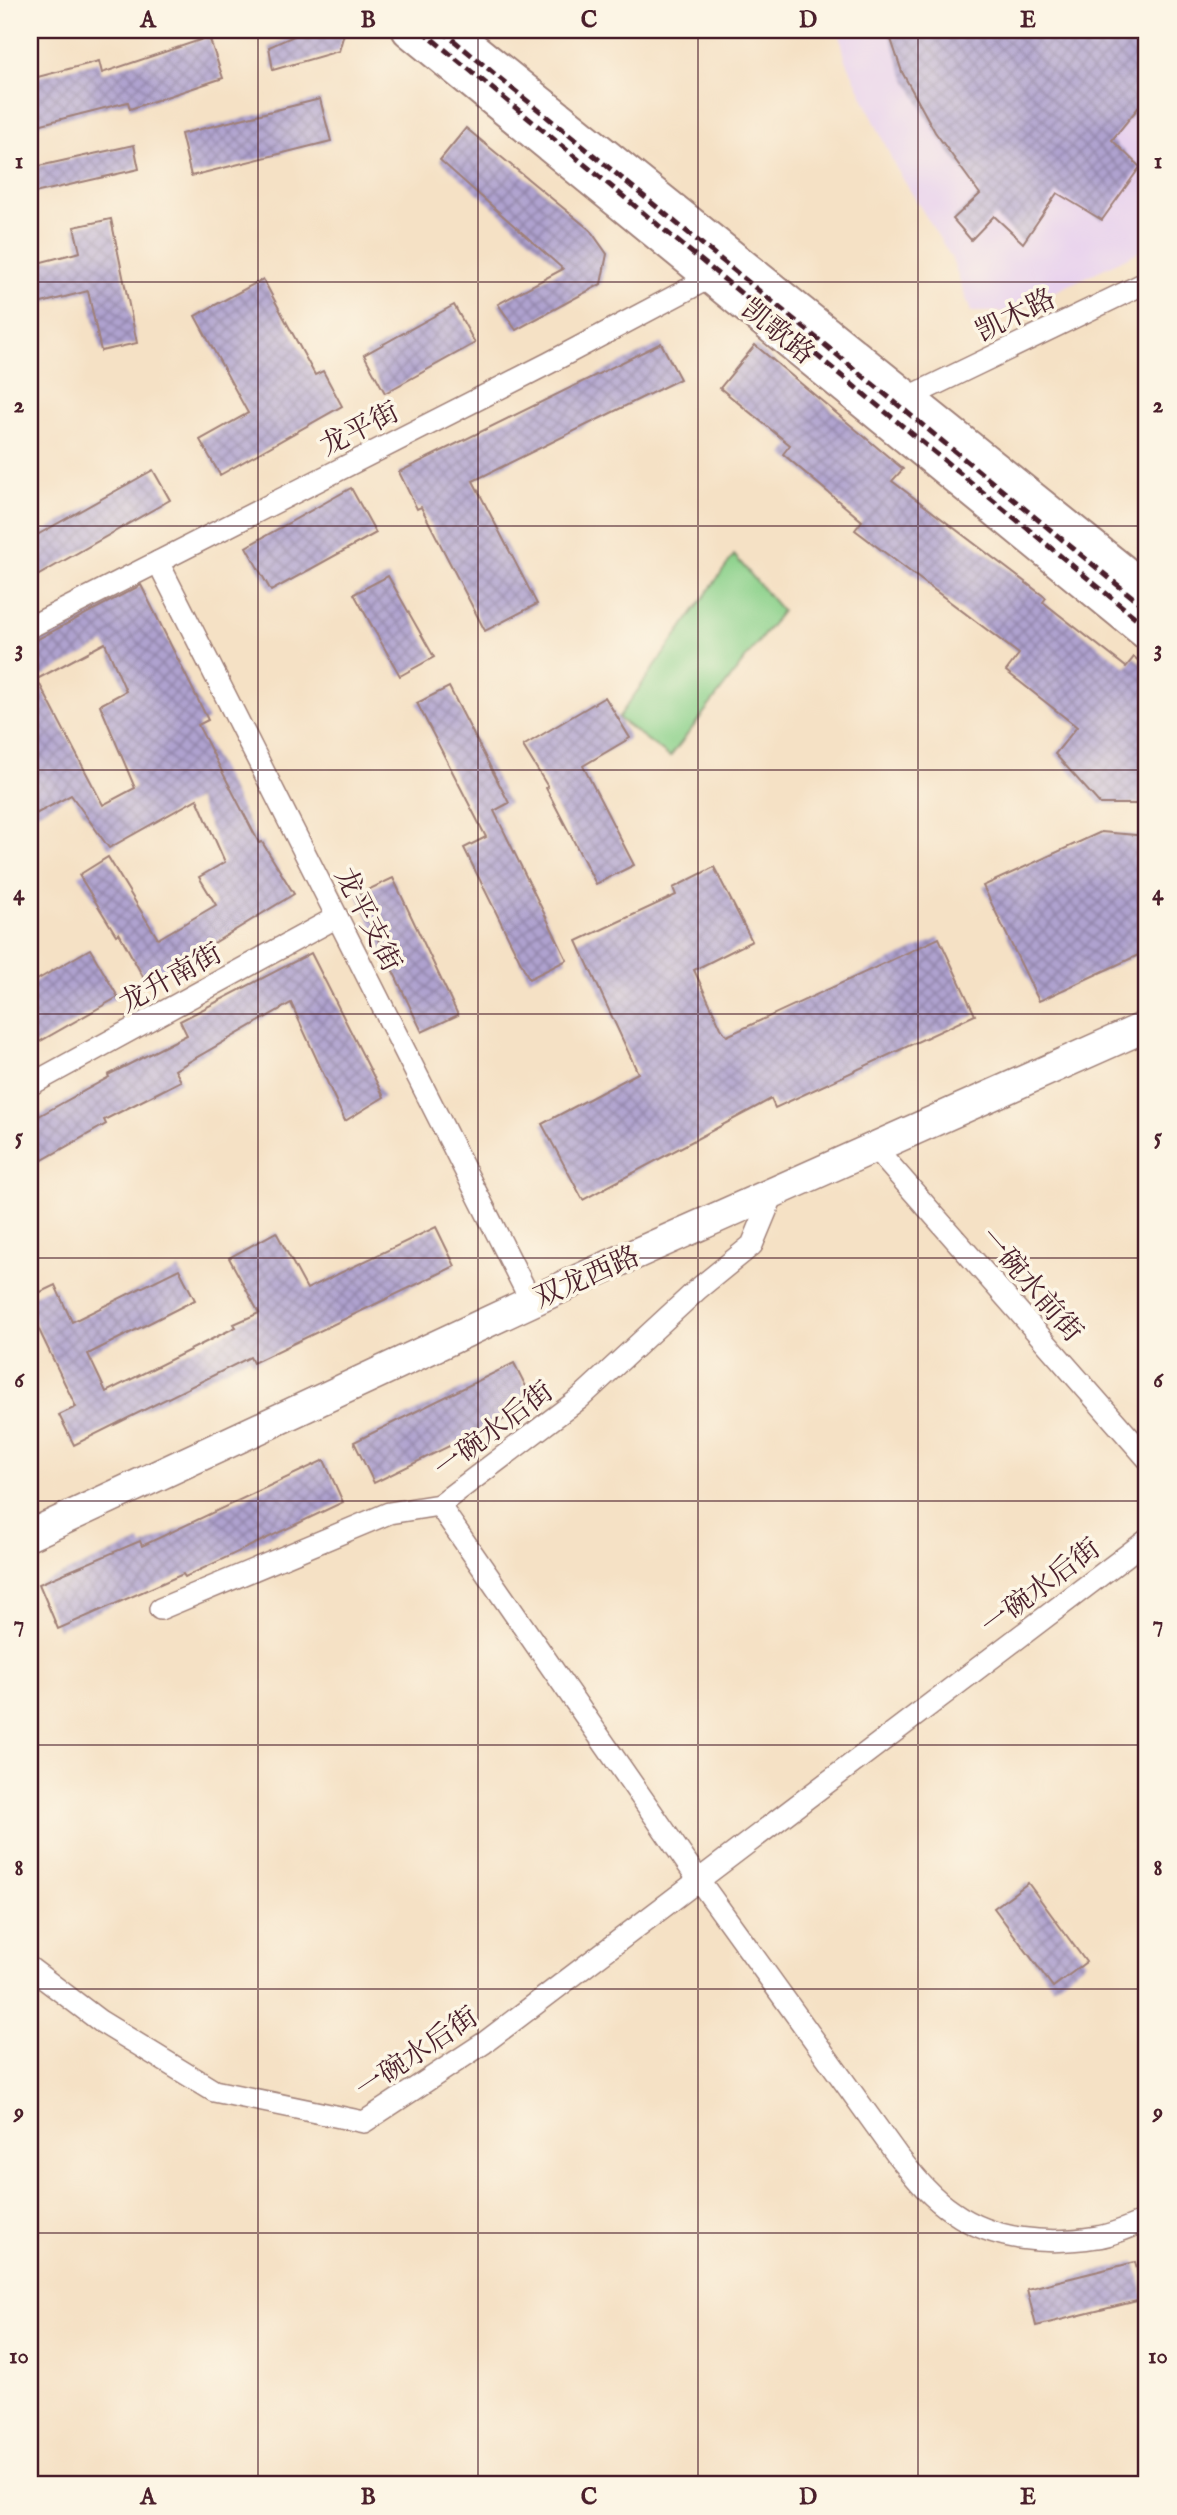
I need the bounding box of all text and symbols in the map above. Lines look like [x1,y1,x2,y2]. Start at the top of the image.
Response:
text: A [139,6,157,35]
text: B [360,6,376,35]
text: C [581,6,598,35]
text: D [799,6,817,35]
text: E [1020,6,1036,35]
text: 1 [15,147,23,176]
text: 1 [1154,147,1162,176]
street label: 凯木路 [971,282,1062,350]
street label: 凯歌路 [734,293,821,373]
text: 2 [14,391,25,420]
text: 2 [1153,391,1164,420]
street label: 龙平街 [315,396,406,465]
text: 3 [15,635,23,664]
text: 3 [1154,635,1162,664]
street label: 龙平支街 [326,862,408,978]
text: 4 [13,879,25,908]
text: 4 [1152,879,1164,908]
street label: 龙升南街 [114,937,229,1022]
text: 5 [15,1123,24,1152]
text: 5 [1154,1123,1163,1152]
street label: 一碗水前街 [971,1221,1089,1350]
street label: 双龙西路 [529,1240,645,1317]
text: 6 [14,1366,25,1395]
text: 6 [1153,1366,1164,1395]
street label: 一碗水后街 [428,1375,561,1487]
street label: 一碗水后街 [975,1532,1108,1644]
text: 7 [14,1610,24,1639]
text: 7 [1153,1610,1163,1639]
text: 8 [14,1854,24,1883]
text: 8 [1153,1854,1163,1883]
street label: 一碗水后街 [350,2000,485,2108]
text: 9 [13,2098,24,2127]
text: 9 [1152,2098,1163,2127]
text: 10 [9,2342,29,2371]
text: 10 [1148,2342,1168,2371]
text: A [139,2483,157,2512]
text: B [360,2483,376,2512]
text: C [581,2483,598,2512]
text: D [799,2483,817,2512]
text: E [1020,2483,1036,2512]

